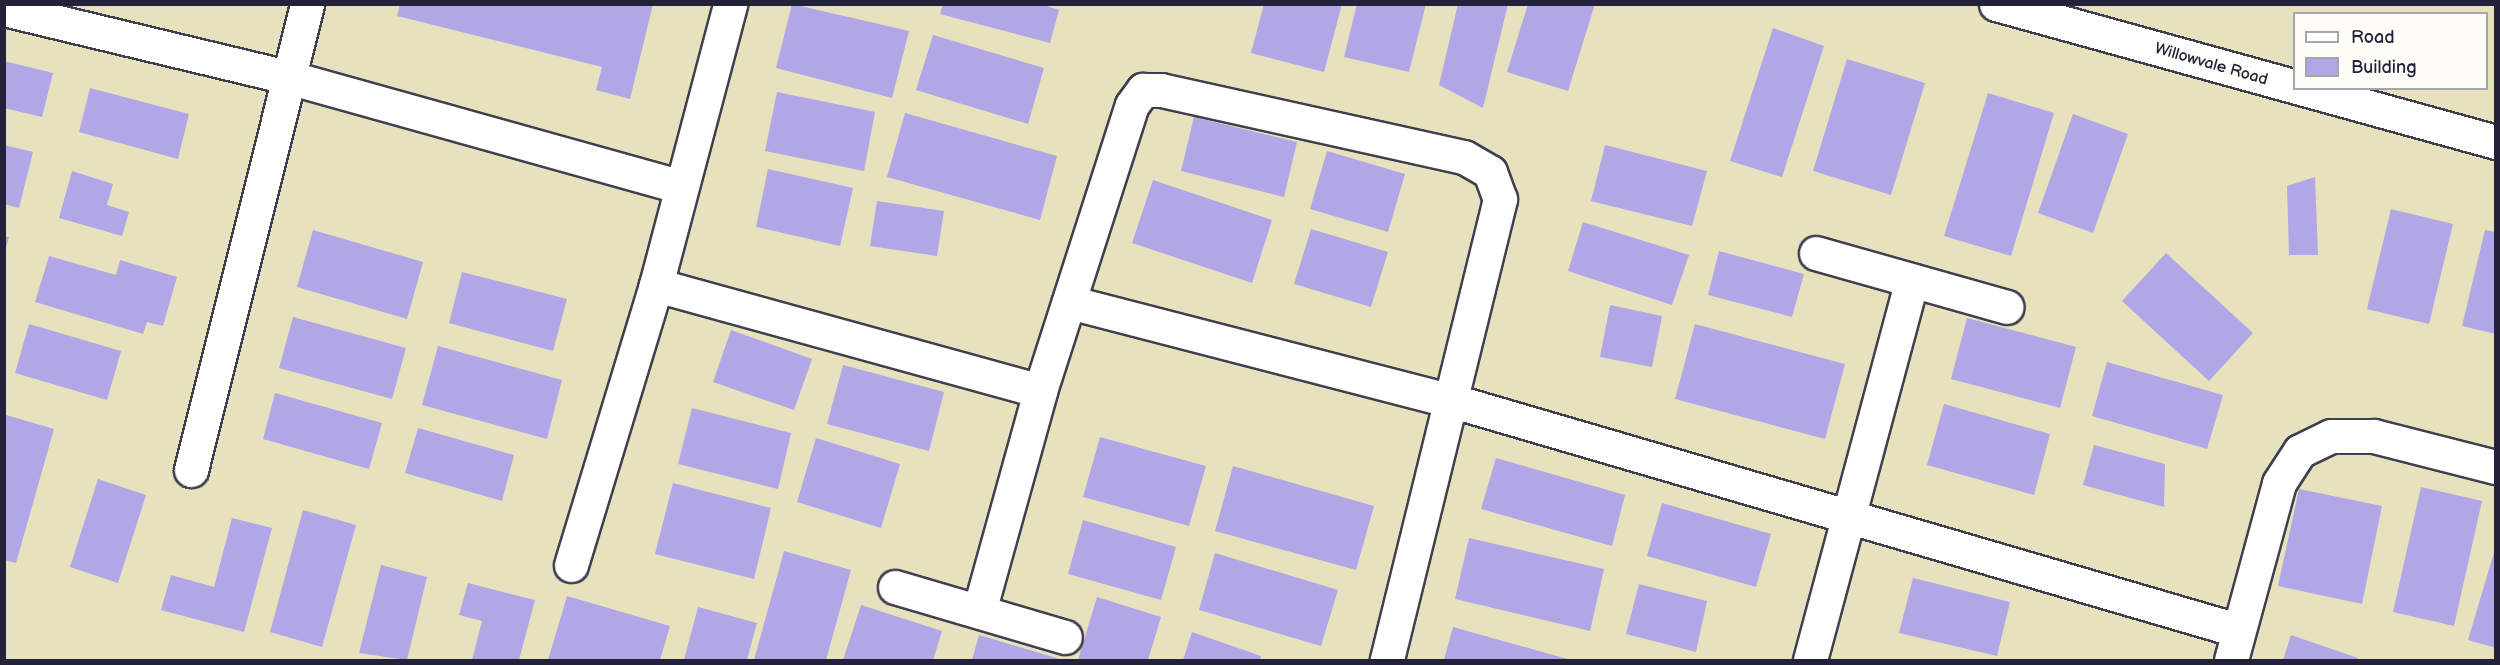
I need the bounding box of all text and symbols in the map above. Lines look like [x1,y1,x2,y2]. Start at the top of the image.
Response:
legend [2293,12,2488,90]
text: Road [2351,27,2395,48]
street label: Willowvale Road [2152,40,2270,90]
text: Building [2351,57,2417,78]

